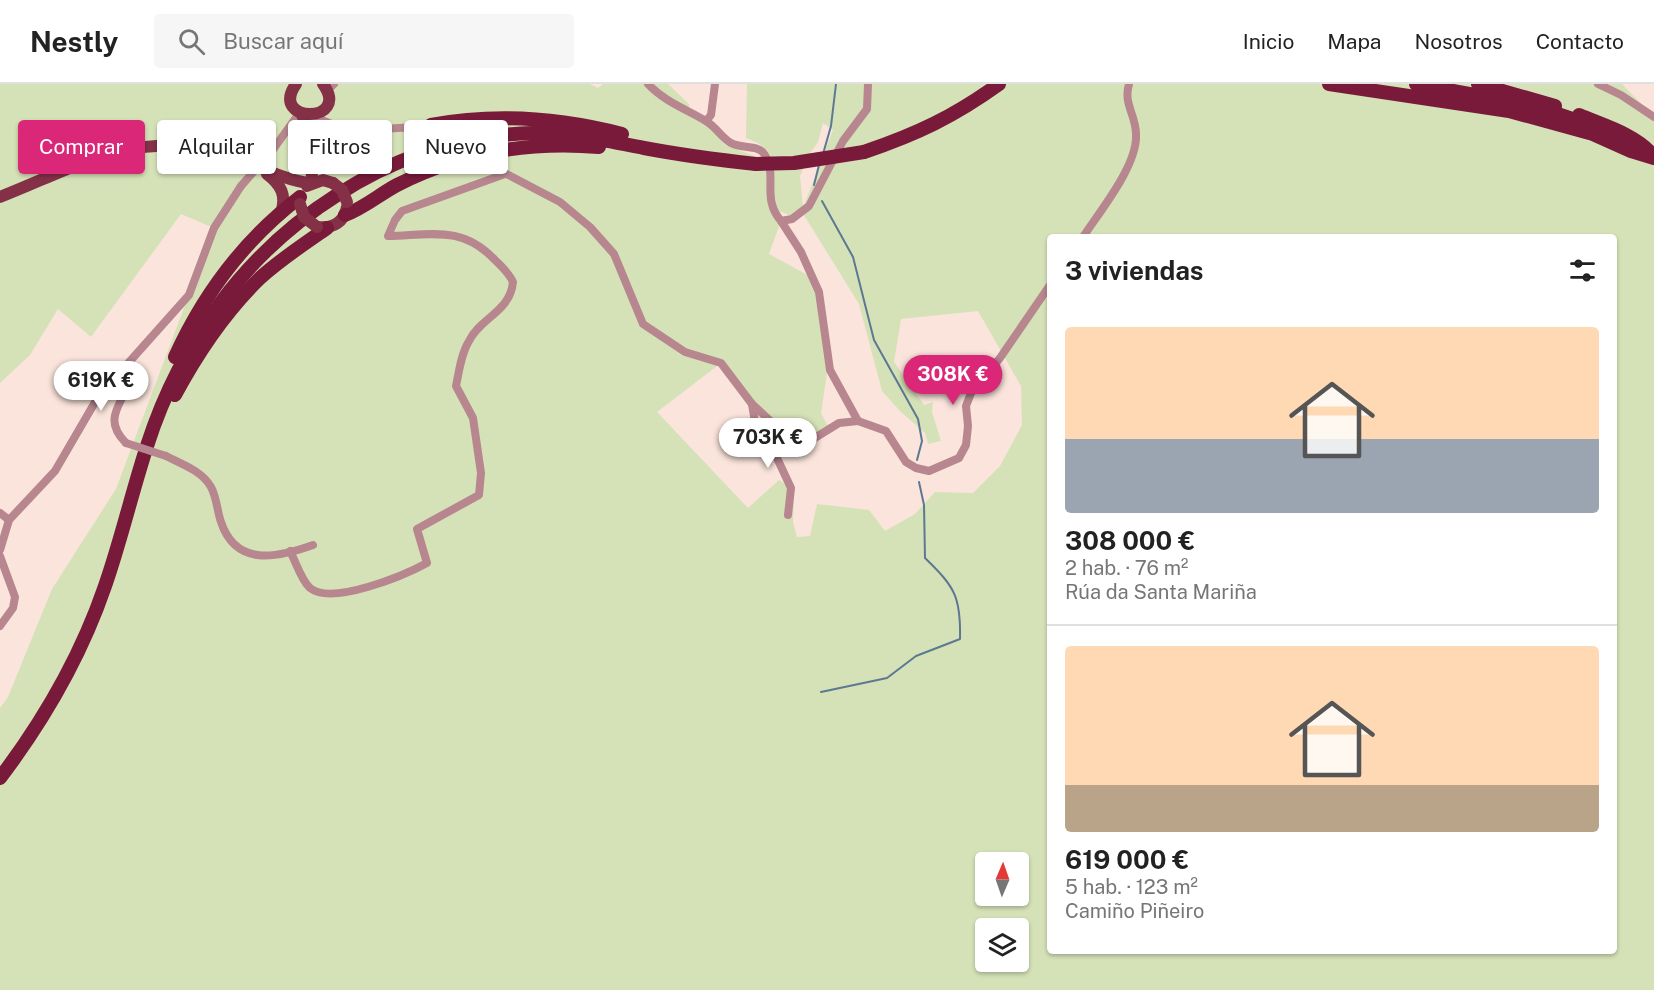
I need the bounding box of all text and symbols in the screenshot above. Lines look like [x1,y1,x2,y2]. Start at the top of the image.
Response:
search box [154,14,574,68]
text: Nestly [30,25,118,58]
icon: search [175,25,208,58]
text: Buscar aquí [223,28,343,54]
text: Inicio [1243,29,1294,54]
text: Mapa [1327,29,1381,54]
text: Nosotros [1414,29,1503,54]
text: Contacto [1536,29,1624,54]
chip: Comprar [18,120,145,174]
chip: Alquilar [157,120,276,174]
chip: Filtros [288,120,392,174]
chip: Nuevo [404,120,508,174]
icon: filters [1566,254,1599,287]
text: 3 viviendas [1065,255,1204,286]
pin: 308K € [904,355,1002,406]
pin: 619K € [52,361,150,412]
text: 308K € [917,362,989,386]
icon: home [1278,366,1386,474]
text: 619K € [68,368,134,392]
pin: 703K € [719,418,817,469]
text: 703K € [733,425,803,449]
text: 308 000 € [1065,525,1195,556]
text: 2 hab. · 76 m² [1065,556,1188,580]
text: Rúa da Santa Mariña [1065,580,1257,604]
icon: home [1278,685,1386,793]
text: 619 000 € [1065,844,1189,875]
north arrow [975,852,1029,906]
map controls [975,852,1029,972]
text: 5 hab. · 123 m² [1065,875,1198,899]
text: Camiño Piñeiro [1065,899,1204,923]
button: layers [975,918,1029,972]

